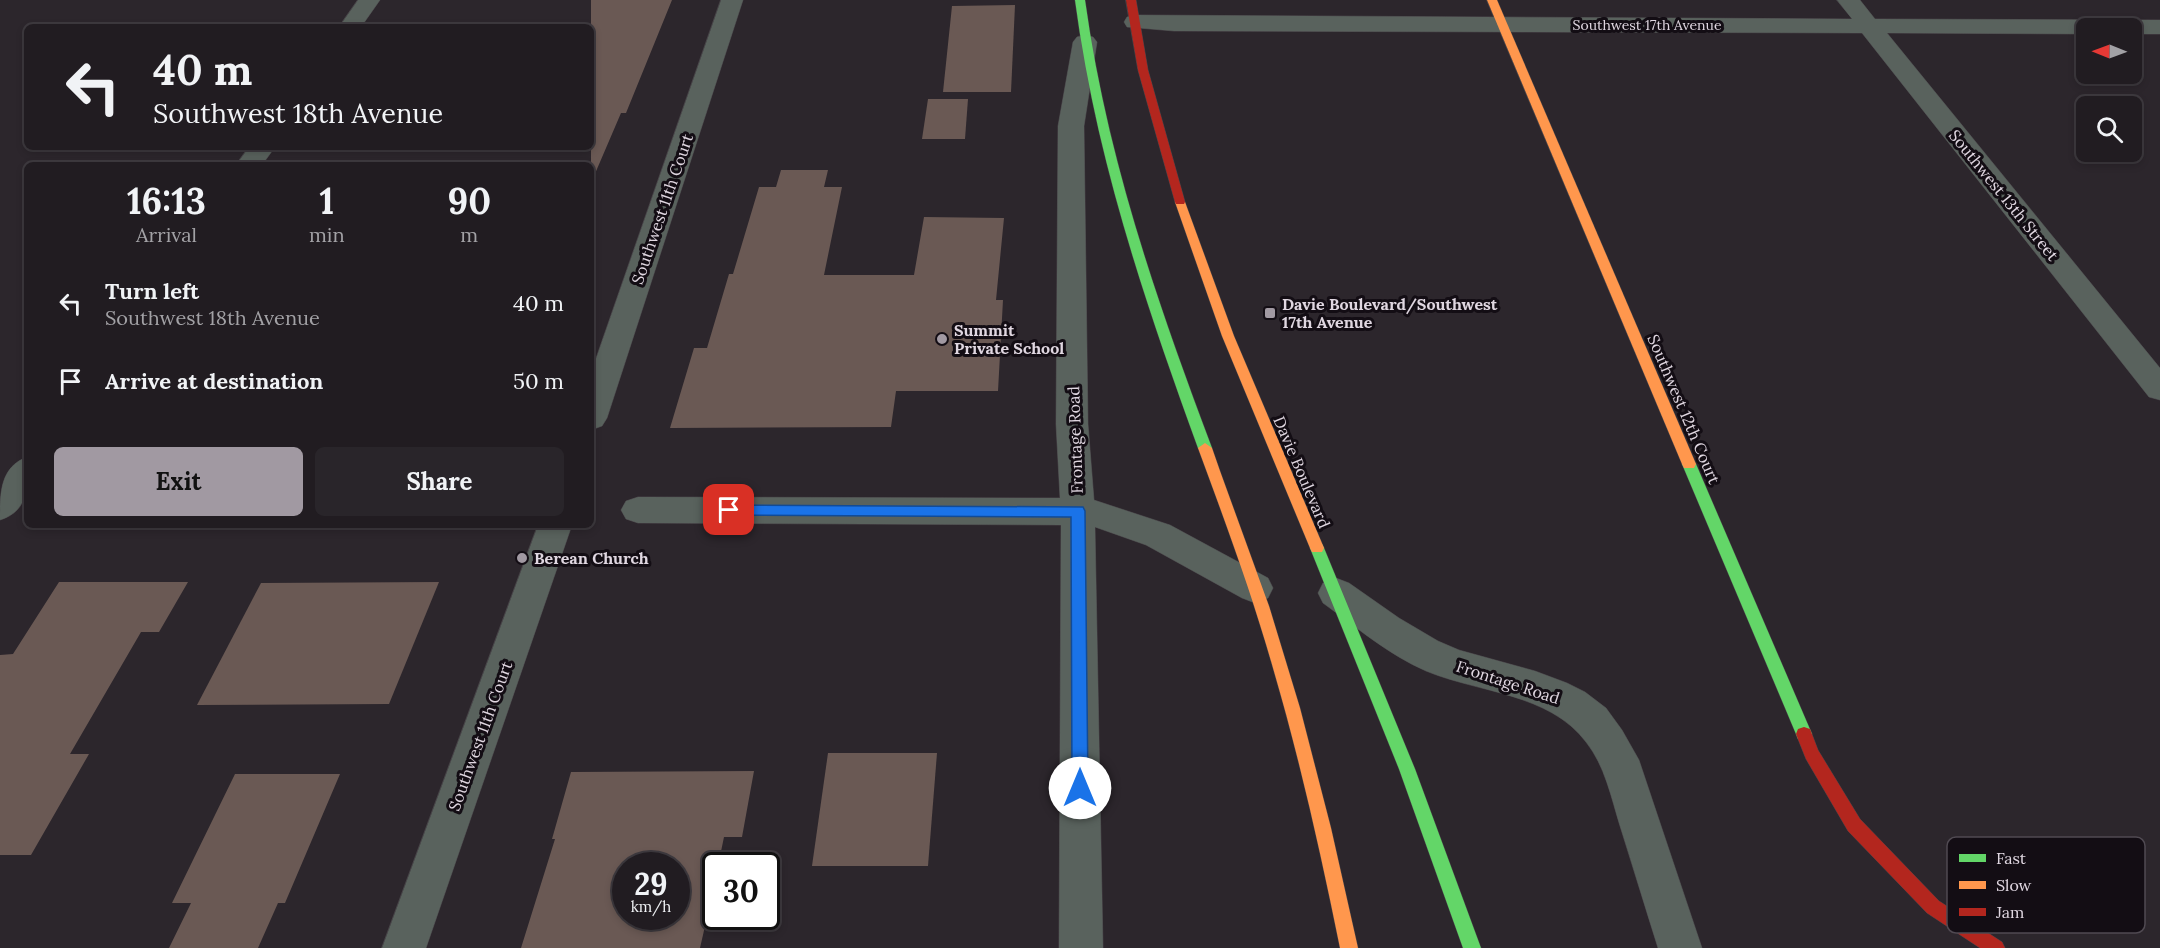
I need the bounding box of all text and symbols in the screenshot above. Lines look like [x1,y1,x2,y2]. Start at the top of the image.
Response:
street label: Southwest 17th Avenue [1573,16,1722,34]
north arrow [2076,18,2142,84]
map controls [2076,18,2142,162]
text: 40 m [153,43,252,97]
icon: left [54,48,132,126]
text: Southwest 18th Avenue [153,96,443,130]
button: search [2076,96,2142,162]
street label: Southwest 13th Street [1945,125,2064,265]
street label: Southwest 11th Court [627,130,697,287]
text: 16:13 [127,178,206,224]
text: 1 [319,178,334,224]
text: 90 [447,178,491,224]
text: Arrival [136,222,197,247]
text: min [309,222,345,247]
text: m [460,222,478,247]
text: Turn left [105,277,199,305]
icon: left [54,287,87,320]
text: 40 m [513,289,564,317]
place label: Davie Boulevard/Southwest 17th Avenue [1282,294,1498,332]
text: Southwest 18th Avenue [105,305,320,330]
marker: Davie Boulevard/Southwest 17th Avenue [1263,306,1277,320]
place label: Summit Private School [954,320,1064,358]
street label: Southwest 12th Court [1643,331,1725,488]
marker: Summit Private School [935,332,949,346]
icon: arrive [54,365,87,398]
text: Arrive at destination [105,367,323,395]
text: 50 m [513,367,564,395]
street label: Frontage Road [1063,385,1087,494]
street label: Davie Boulevard [1269,413,1335,531]
button: Exit [54,447,303,516]
button: Share [315,447,564,516]
pin [703,484,754,535]
icon: arrive [712,493,745,526]
place label: Berean Church [534,548,649,568]
marker: Berean Church [515,551,529,565]
street label: Frontage Road [1454,656,1563,708]
street label: Southwest 11th Court [444,658,517,814]
position arrow [1048,756,1112,820]
legend [1947,837,2145,933]
text: Fast [1996,848,2027,868]
speed limit sign: 30 [702,852,780,930]
text: 29 [634,865,668,903]
text: Slow [1996,875,2032,895]
text: km/h [631,897,671,916]
text: Jam [1995,902,2024,922]

